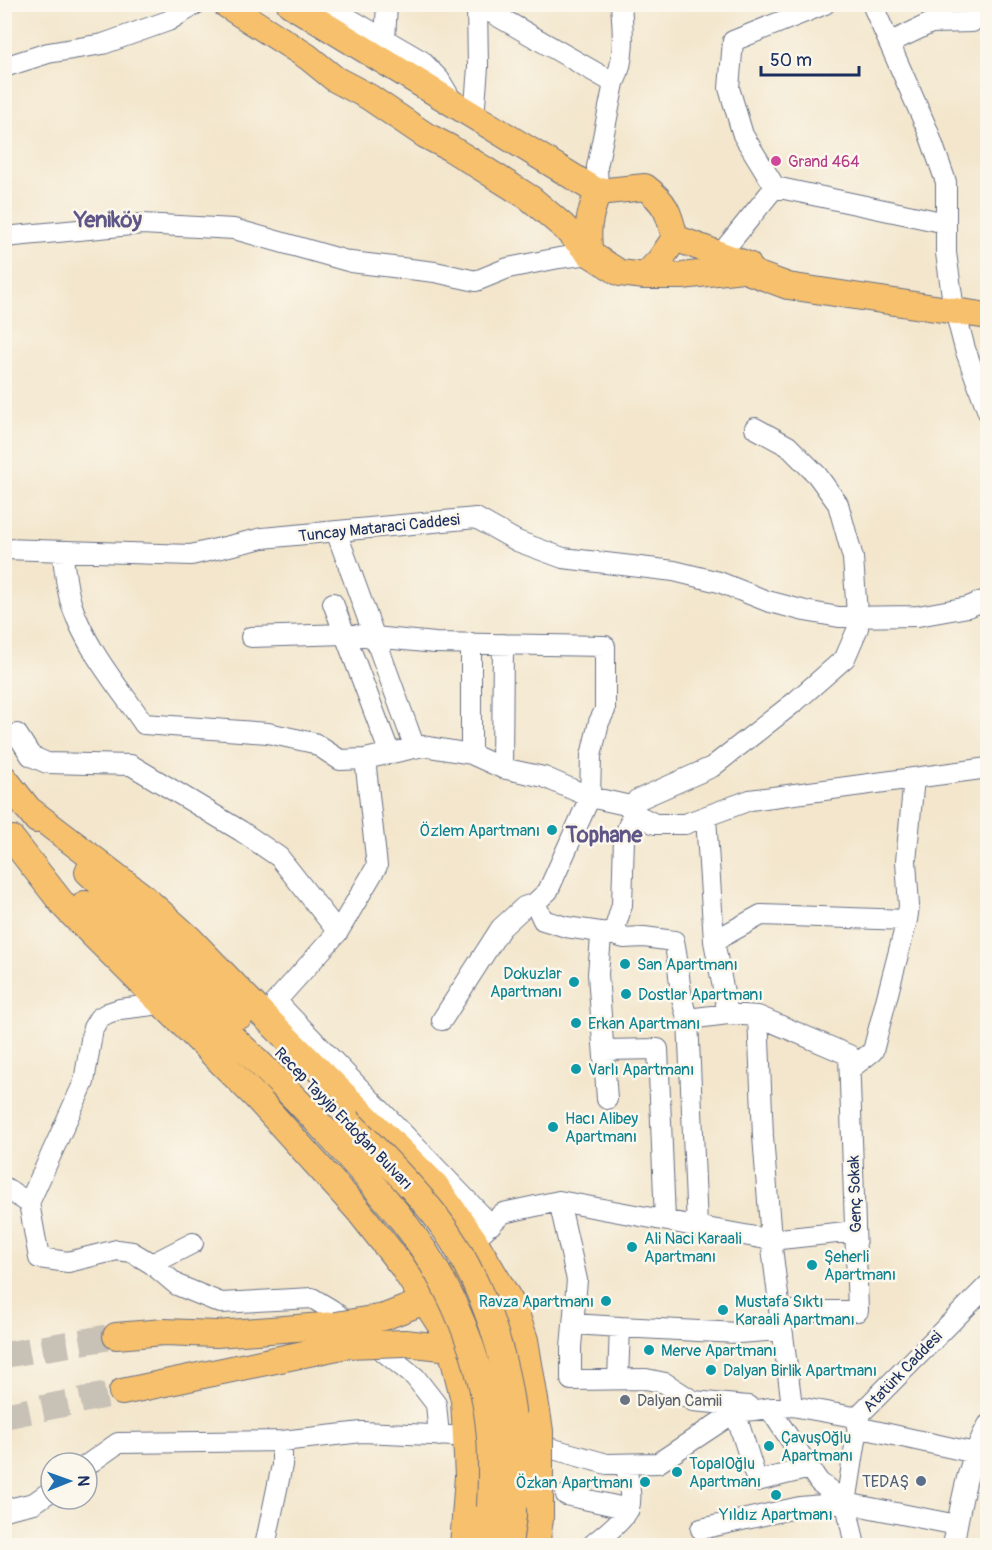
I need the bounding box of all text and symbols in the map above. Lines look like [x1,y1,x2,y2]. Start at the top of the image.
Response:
scale bar [761,39,858,77]
text: 50 m [770,49,812,72]
place label: Grand 464 [788,152,860,172]
marker: Grand 464 [769,154,783,168]
district label: Yeniköy [73,206,142,234]
street label: Tuncay Mataraci Caddesi [297,510,461,546]
place label: Özlem Apartmanı [420,821,540,841]
district label: Tophane [565,821,644,849]
marker: Özlem Apartmanı [545,823,559,837]
place label: San Apartmanı [637,955,738,975]
marker: San Apartmanı [618,957,632,971]
place label: Dokuzlar Apartmanı [490,964,562,1002]
marker: Dokuzlar Apartmanı [567,975,581,989]
place label: Dostlar Apartmanı [638,985,763,1005]
marker: Dostlar Apartmanı [619,987,633,1001]
place label: Erkan Apartmanı [588,1014,700,1034]
marker: Erkan Apartmanı [569,1016,583,1030]
street label: Recep Tayyip Erdoğan Bulvarı [270,1043,417,1194]
place label: Varlı Apartmanı [588,1060,694,1080]
marker: Varlı Apartmanı [569,1062,583,1076]
place label: Hacı Alibey Apartmanı [565,1109,638,1147]
marker: Hacı Alibey Apartmanı [546,1120,560,1134]
street label: Genç Sokak [844,1154,866,1233]
place label: Ali Naci Karaali Apartmanı [644,1229,742,1267]
marker: Ali Naci Karaali Apartmanı [625,1240,639,1254]
place label: Şeherli Apartmanı [824,1247,896,1285]
marker: Şeherli Apartmanı [805,1258,819,1272]
place label: Ravza Apartmanı [479,1292,594,1312]
place label: Mustafa Sıktı Karaali Apartmanı [735,1292,855,1330]
marker: Ravza Apartmanı [599,1294,613,1308]
marker: Mustafa Sıktı Karaali Apartmanı [716,1303,730,1317]
street label: Atatürk Caddesi [859,1327,947,1417]
place label: Merve Apartmanı [661,1341,777,1361]
marker: Merve Apartmanı [642,1343,656,1357]
place label: Dalyan Birlik Apartmanı [723,1361,877,1381]
marker: Dalyan Birlik Apartmanı [704,1363,718,1377]
place label: Dalyan Camii [637,1391,722,1411]
marker: Dalyan Camii [618,1393,632,1407]
place label: ÇavuşOğlu Apartmanı [781,1428,853,1466]
marker: ÇavuşOğlu Apartmanı [762,1439,776,1453]
north arrow [39,1451,99,1511]
place label: TopalOğlu Apartmanı [689,1454,761,1492]
marker: TopalOğlu Apartmanı [670,1465,684,1479]
place label: TEDAŞ [862,1472,909,1492]
place label: Özkan Apartmanı [516,1473,633,1493]
marker: TEDAŞ [914,1474,928,1488]
text: N [73,1475,93,1487]
marker: Özkan Apartmanı [638,1475,652,1489]
marker: Yıldız Apartmanı [769,1488,783,1502]
place label: Yıldız Apartmanı [718,1505,833,1525]

